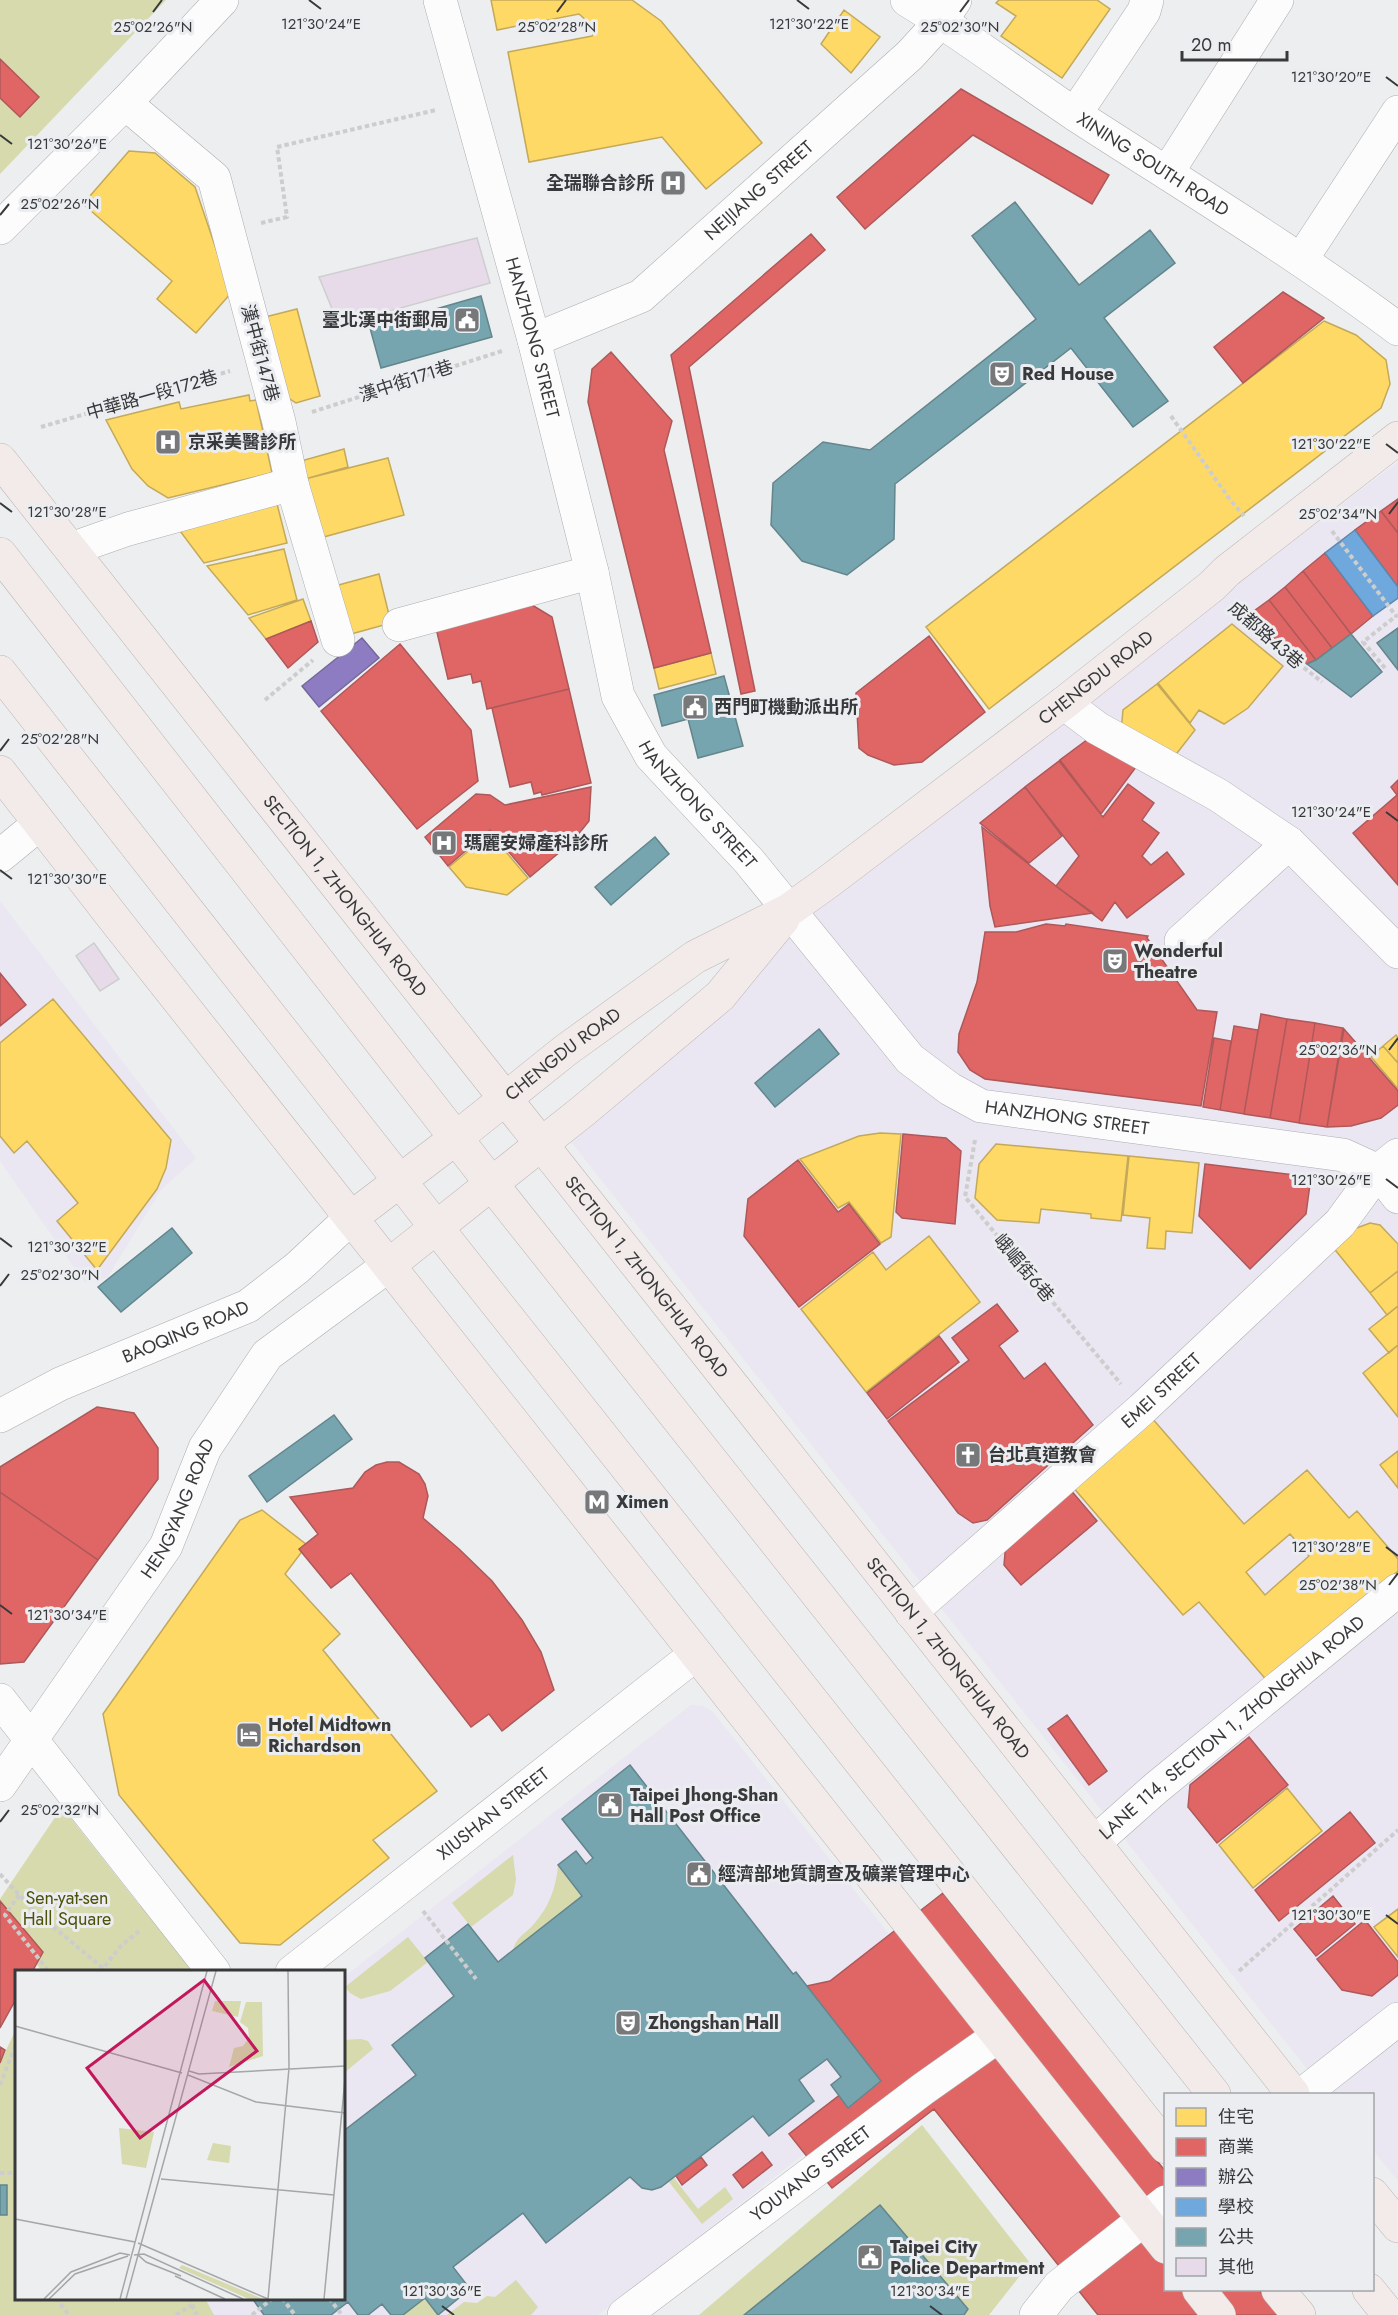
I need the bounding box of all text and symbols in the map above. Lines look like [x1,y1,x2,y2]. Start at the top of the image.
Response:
text: 121°30'24"E [281,13,361,35]
text: 121°30'22"E [769,13,849,35]
text: 25°02'26"N [114,16,192,38]
text: 25°02'28"N [518,16,596,38]
text: 25°02'30"N [921,16,999,38]
scale bar [1182,24,1287,62]
text: 20 m [1191,32,1231,58]
text: 121°30'20"E [1291,66,1371,88]
street label: XINING SOUTH ROAD [1072,106,1234,223]
text: 121°30'26"E [27,133,107,155]
street label: NEIJIANG STREET [699,134,820,246]
hospital icon: 全瑞聯合診所 [658,168,688,198]
place label: 全瑞聯合診所 [546,170,654,196]
text: 25°02'26"N [21,193,99,215]
street label: HANZHONG STREET [499,254,566,421]
street label: 漢中街147巷 [234,301,286,405]
public building icon: 臺北漢中街郵局 [452,305,482,335]
place label: 臺北漢中街郵局 [322,307,448,333]
street label: 漢中街171巷 [356,354,456,408]
theatre icon: Red House [987,359,1017,389]
place label: Red House [1022,361,1114,387]
street label: 中華路一段172巷 [83,364,221,426]
hospital icon: 京采美醫診所 [153,427,183,457]
place label: 京采美醫診所 [188,429,296,455]
text: 121°30'22"E [1291,433,1371,455]
text: 121°30'28"E [27,501,107,523]
text: 25°02'34"N [1299,503,1377,525]
street label: 成都路43巷 [1223,595,1309,675]
street label: CHENGDU ROAD [1033,624,1159,731]
public building icon: 西門町機動派出所 [680,692,710,722]
place label: 西門町機動派出所 [714,694,858,720]
text: 25°02'28"N [21,728,99,750]
street label: HANZHONG STREET [632,736,763,874]
street label: SECTION 1, ZHONGHUA ROAD [257,789,433,1003]
text: 121°30'24"E [1291,801,1371,823]
hospital icon: 瑪麗安婦產科診所 [429,828,459,858]
place label: 瑪麗安婦產科診所 [464,830,608,856]
text: 121°30'30"E [27,868,107,890]
place label: Wonderful Theatre [1134,938,1223,985]
theatre icon: Wonderful Theatre [1100,946,1130,976]
street label: CHENGDU ROAD [499,1001,626,1107]
text: 25°02'36"N [1299,1039,1377,1061]
street label: HANZHONG STREET [983,1094,1151,1142]
text: 121°30'26"E [1291,1169,1371,1191]
street label: SECTION 1, ZHONGHUA ROAD [558,1171,735,1384]
street label: 峨嵋街6巷 [988,1228,1060,1308]
text: 121°30'32"E [27,1236,107,1258]
text: 25°02'30"N [21,1264,99,1286]
street label: BAOQING ROAD [118,1294,253,1370]
street label: EMEI STREET [1115,1346,1207,1435]
street label: HENGYANG ROAD [134,1433,221,1584]
church icon: 台北真道教會 [953,1440,983,1470]
place label: 台北真道教會 [988,1442,1097,1468]
metro station icon: Ximen [582,1487,612,1517]
place label: Ximen [616,1489,669,1515]
text: 121°30'28"E [1291,1536,1371,1558]
street label: SECTION 1, ZHONGHUA ROAD [860,1552,1036,1765]
text: 25°02'38"N [1299,1574,1377,1596]
text: 121°30'34"E [27,1604,107,1626]
street label: LANE 114, SECTION 1, ZHONGHUA ROAD [1093,1609,1370,1846]
place label: Hotel Midtown Richardson [268,1712,391,1759]
hotel icon: Hotel Midtown Richardson [234,1720,264,1750]
street label: XIUSHAN STREET [432,1761,555,1866]
place label: Taipei Jhong-Shan Hall Post Office [630,1782,778,1829]
public building icon: Taipei Jhong-Shan Hall Post Office [595,1790,625,1820]
text: 25°02'32"N [21,1799,99,1821]
public building icon: 經濟部地質調查及礦業管理中心 [684,1859,714,1889]
place label: 經濟部地質調查及礦業管理中心 [718,1861,970,1887]
park label: Sen-yat-sen Hall Square [23,1885,111,1932]
text: 121°30'30"E [1291,1904,1371,1926]
inset map [15,1970,345,2300]
theatre icon: Zhongshan Hall [613,2008,643,2038]
place label: Zhongshan Hall [648,2010,779,2036]
legend [1164,2093,1374,2291]
text: 住宅 [1218,2104,1254,2130]
street label: YOUYANG STREET [745,2120,877,2228]
text: 商業 [1218,2134,1254,2160]
text: 辦公 [1218,2164,1254,2190]
text: 學校 [1218,2194,1254,2220]
text: 公共 [1218,2224,1254,2250]
place label: Taipei City Police Department [890,2234,1045,2281]
public building icon: Taipei City Police Department [855,2242,885,2272]
text: 其他 [1218,2254,1254,2280]
text: 121°30'36"E [402,2280,482,2302]
text: 121°30'34"E [890,2280,970,2302]

